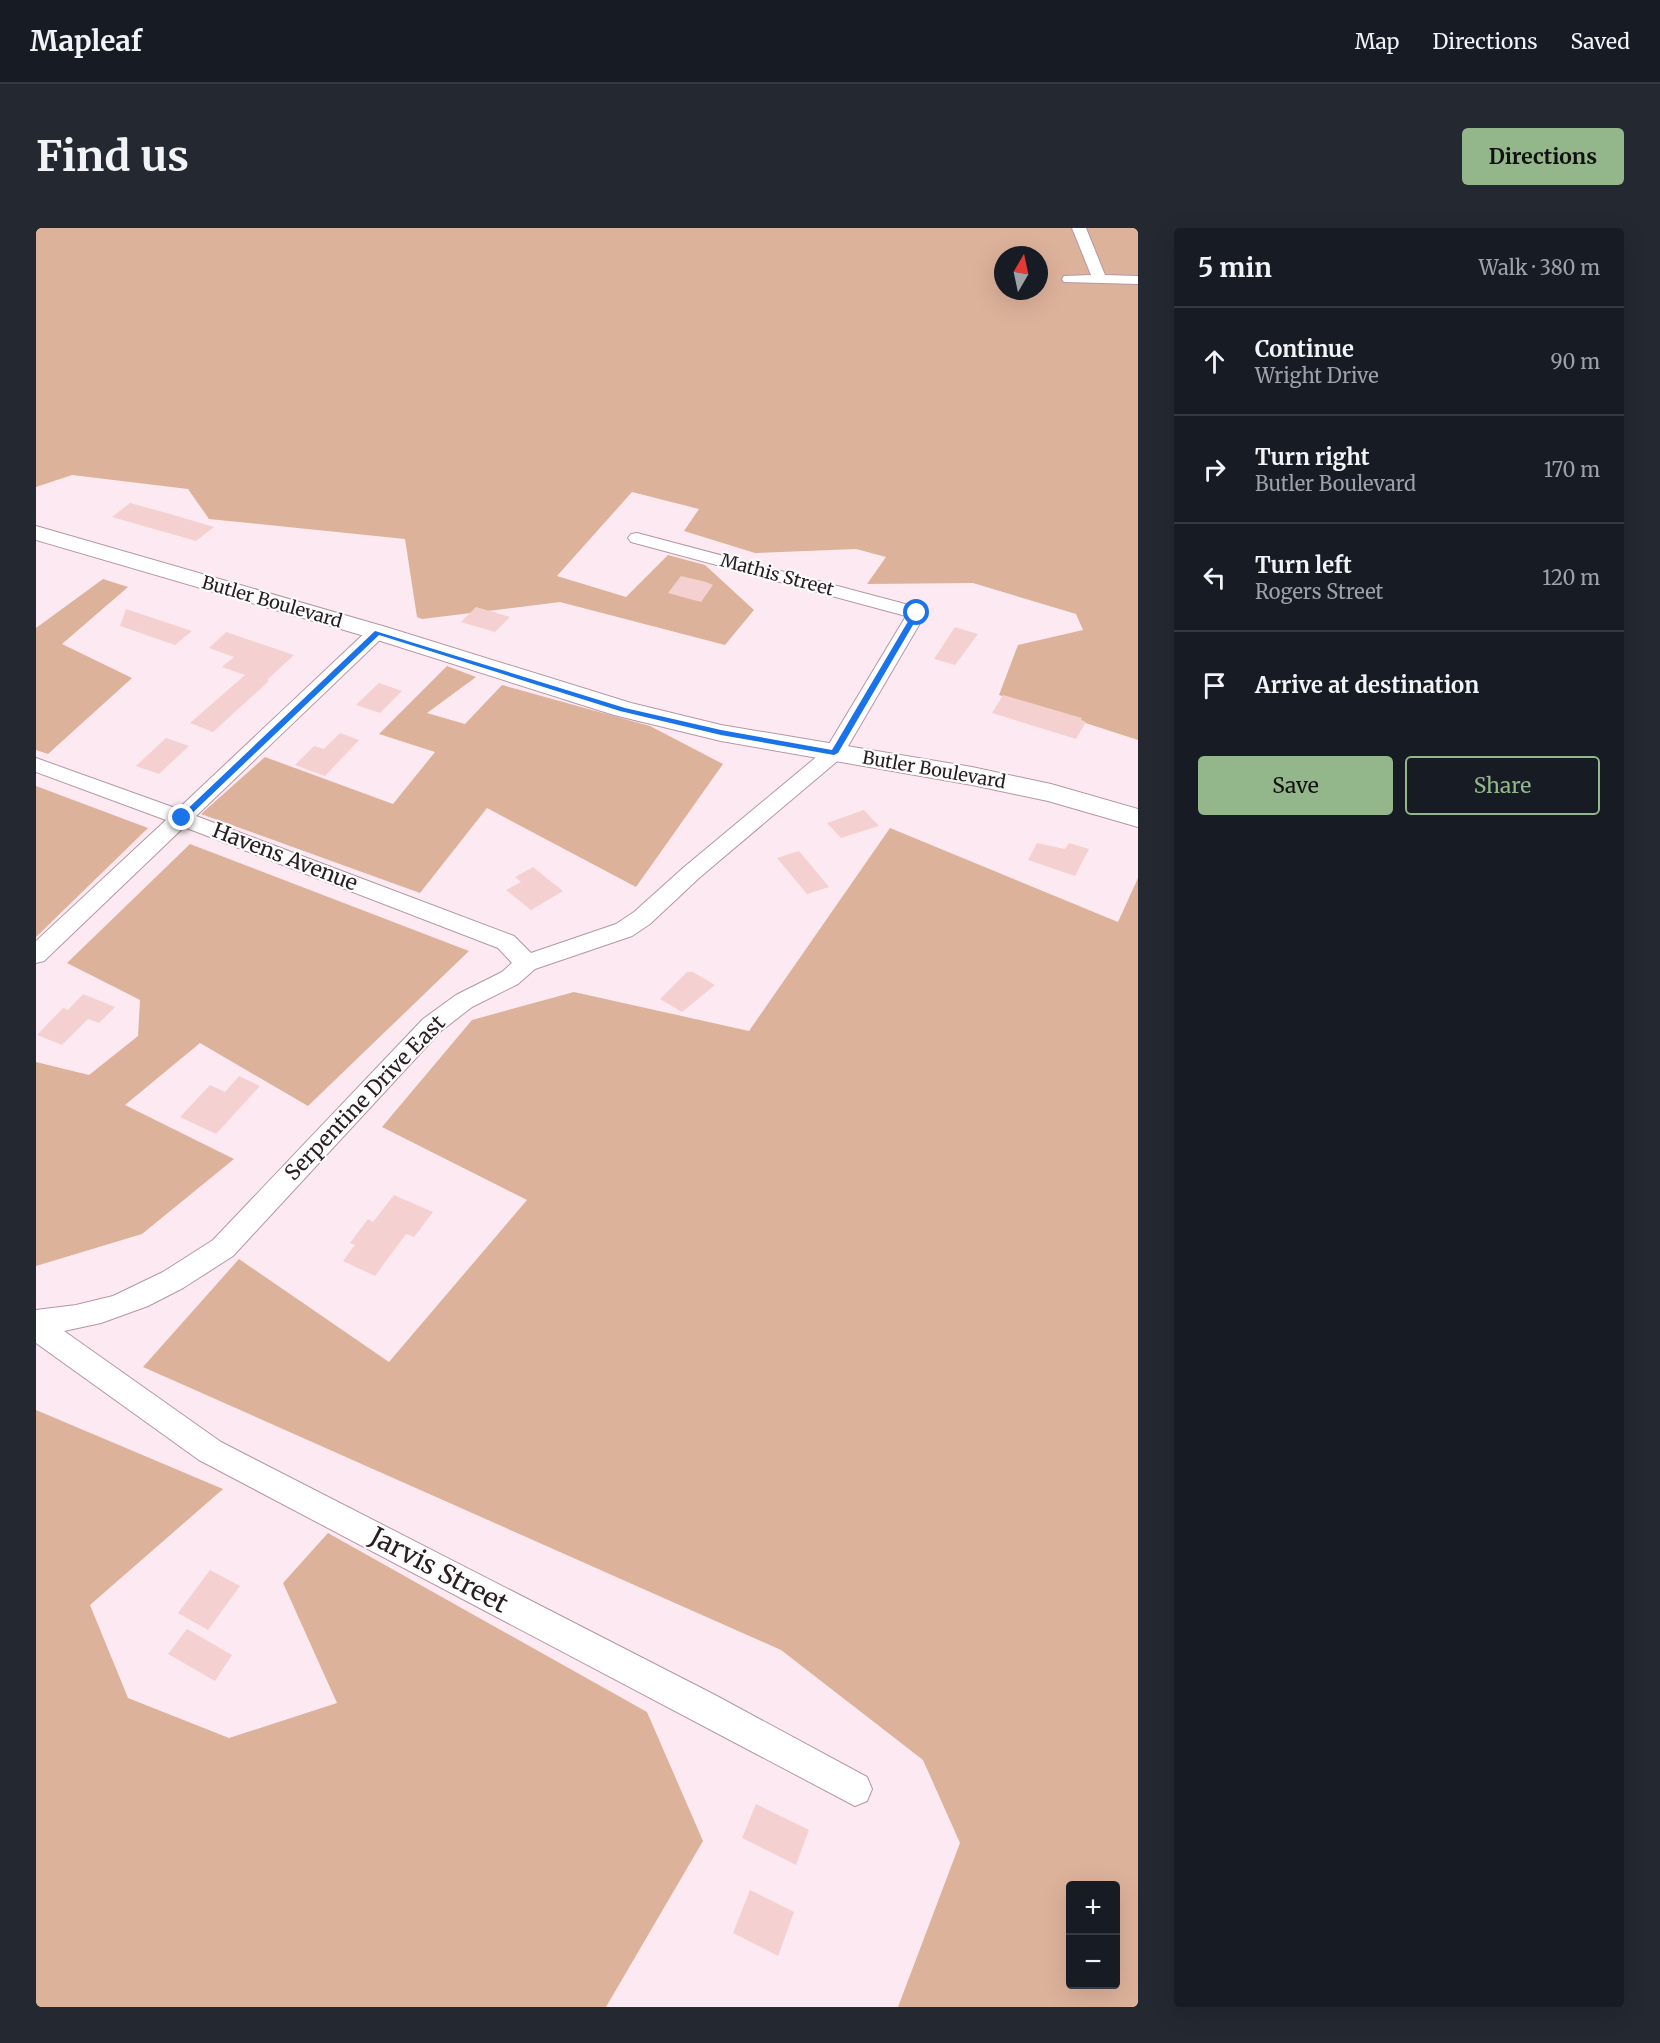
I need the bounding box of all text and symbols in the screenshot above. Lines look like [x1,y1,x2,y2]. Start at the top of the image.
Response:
text: Mapleaf [30,23,142,59]
text: Map [1355,28,1399,55]
text: Directions [1432,28,1537,55]
text: Saved [1570,28,1630,55]
button: Directions [1462,128,1624,185]
text: Find us [36,130,189,182]
north arrow [994,246,1048,300]
text: 5 min [1198,251,1272,284]
text: Walk · 380 m [1479,255,1600,280]
text: Continue [1255,335,1354,363]
icon: ahead [1198,345,1231,378]
text: 90 m [1550,349,1600,374]
text: Wright Drive [1255,363,1379,388]
text: Turn right [1255,443,1369,471]
icon: right [1198,453,1231,486]
text: 170 m [1544,457,1600,482]
text: Butler Boulevard [1255,471,1416,496]
street label: Mathis Street [718,548,836,601]
text: Turn left [1255,551,1352,579]
icon: left [1198,561,1231,594]
text: 120 m [1542,565,1600,590]
street label: Butler Boulevard [199,570,345,633]
text: Rogers Street [1255,579,1383,604]
route start [903,599,929,625]
icon: arrive [1198,669,1231,702]
text: Arrive at destination [1255,671,1479,699]
street label: Butler Boulevard [861,746,1008,793]
button: Save [1198,756,1393,815]
button: Share [1405,756,1600,815]
route end [168,804,194,830]
street label: Havens Avenue [209,816,362,897]
street label: Serpentine Drive East [279,1009,451,1186]
street label: Jarvis Street [364,1519,514,1620]
map controls [1066,1881,1120,1989]
button: + [1066,1881,1120,1935]
button: − [1066,1935,1120,1989]

